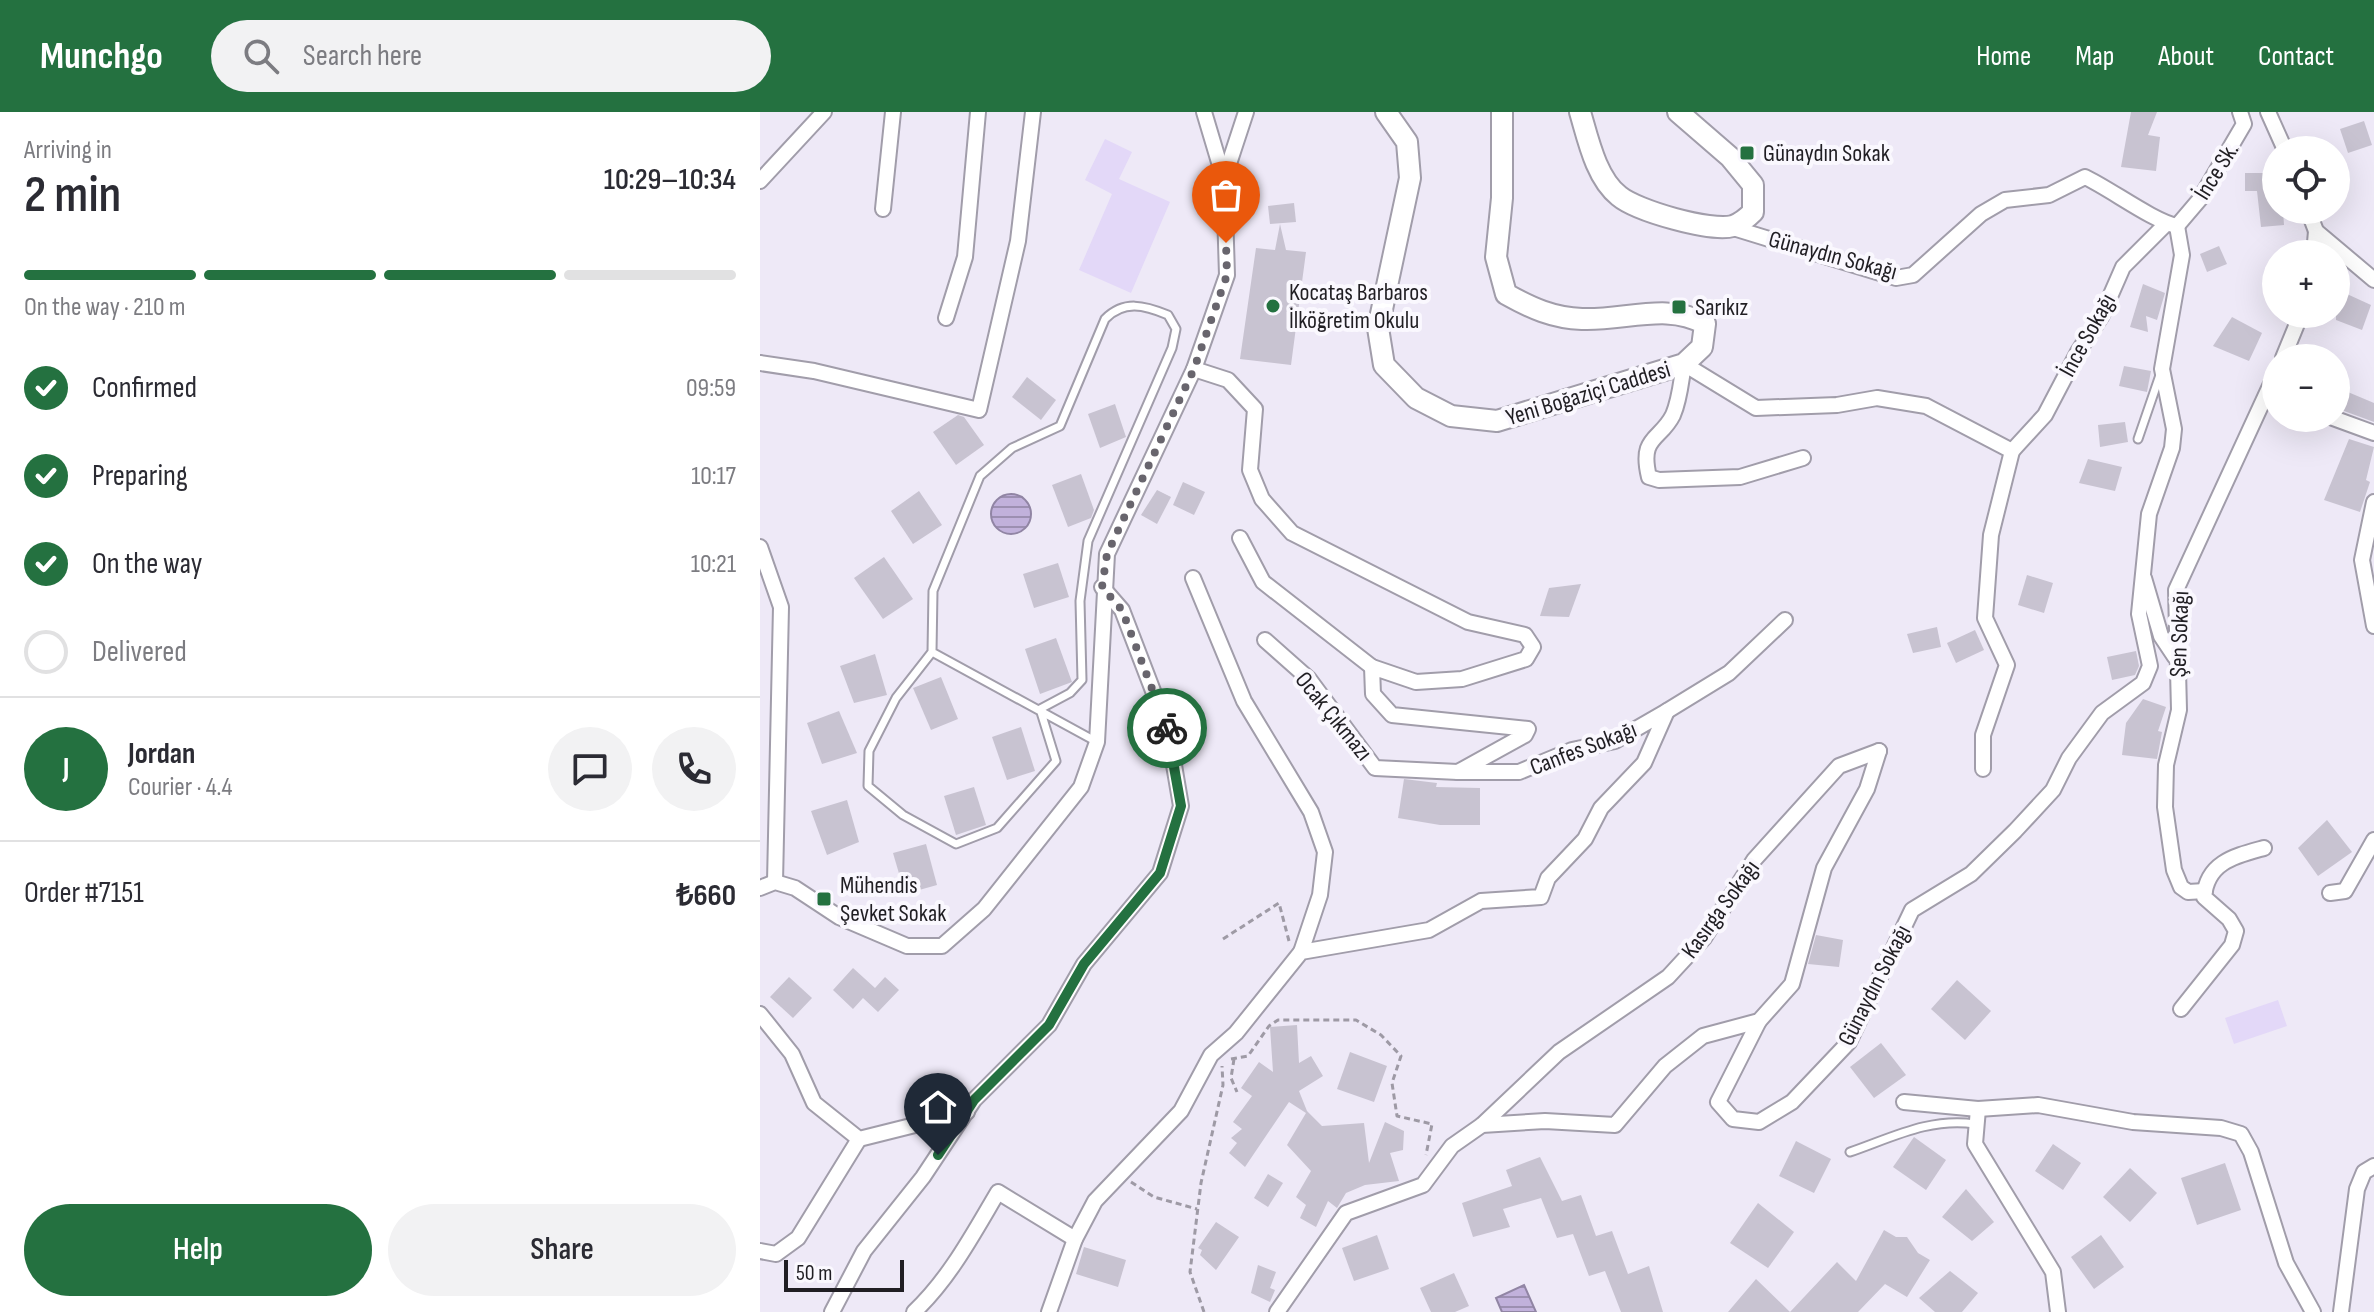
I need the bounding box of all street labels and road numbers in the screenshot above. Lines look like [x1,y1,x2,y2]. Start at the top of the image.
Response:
street label: İnce Sk. [2188,137,2245,205]
street label: Günaydın Sokağı [1766,224,1900,287]
street label: İnce Sokağı [2053,289,2122,382]
street label: Yeni Boğaziçi Caddesi [1503,355,1674,432]
street label: Şen Sokağı [2163,590,2196,678]
street label: Ocak Çıkmazı [1289,666,1378,767]
street label: Canfes Sokağı [1526,715,1641,782]
street label: Kasırga Sokağı [1675,855,1766,964]
street label: Günaydın Sokağı [1832,920,1917,1050]

